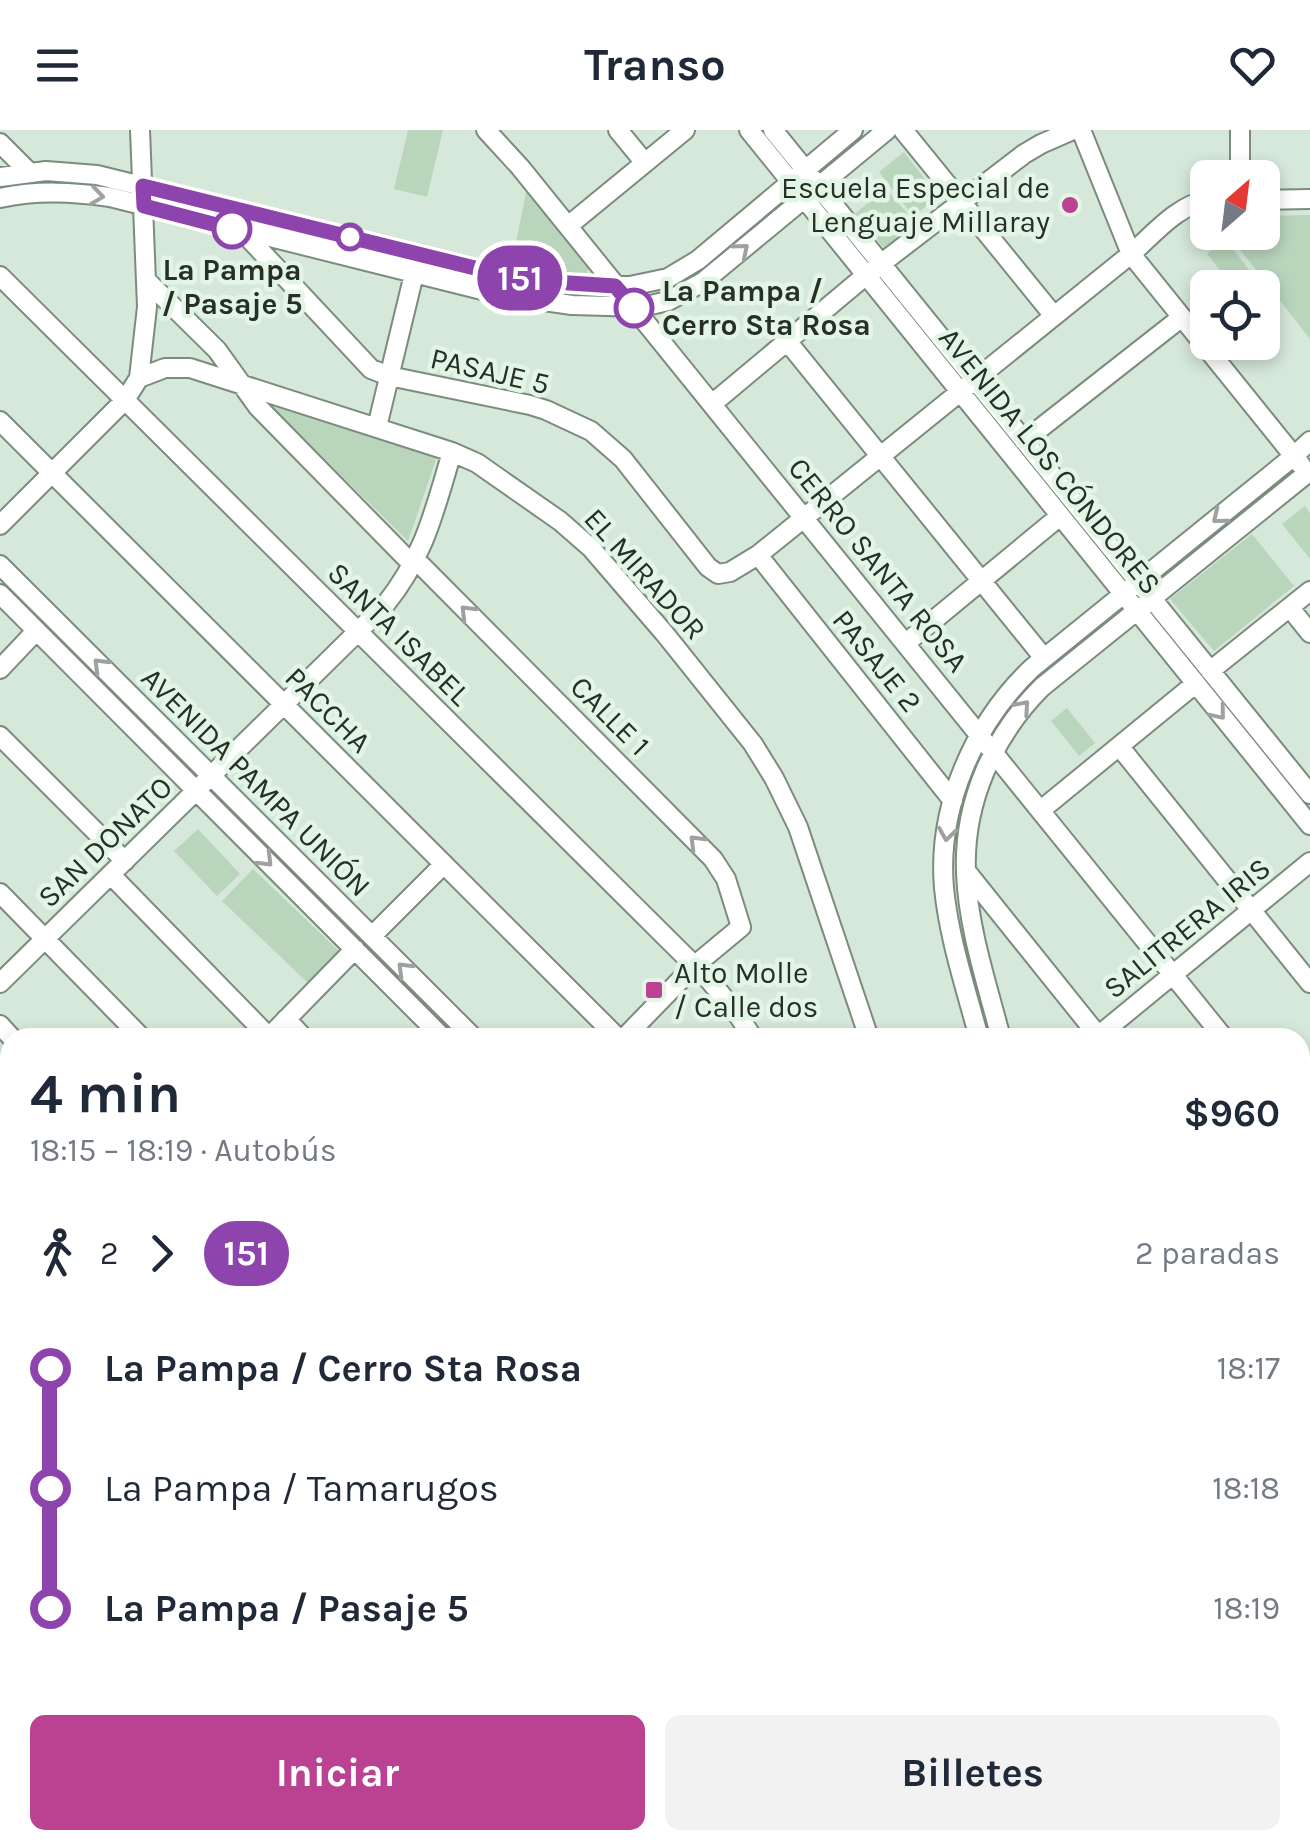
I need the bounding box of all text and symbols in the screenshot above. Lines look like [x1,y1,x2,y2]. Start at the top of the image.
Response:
icon: menu [30,38,85,93]
icon: heart [1225,38,1280,93]
text: Transo [584,39,726,91]
north arrow [1190,160,1280,250]
map controls [1190,160,1280,360]
place label: Escuela Especial de Lenguaje Millaray [781,170,1050,240]
one-way arrow [88,184,105,205]
marker: Escuela Especial de Lenguaje Millaray [1059,194,1081,216]
marker: La Pampa / Pasaje 5 [213,210,251,248]
unlabelled marker [337,224,363,250]
one-way arrow [730,244,748,262]
line badge: 151 [462,246,578,310]
place label: La Pampa / Pasaje 5 [161,252,303,322]
text: 151 [497,258,543,299]
button: locate [1190,270,1280,360]
place label: La Pampa / Cerro Sta Rosa [662,273,871,343]
marker: La Pampa / Cerro Sta Rosa [615,289,653,327]
street label: AVENIDA LOS CÓNDORES [931,320,1169,602]
street label: PASAJE 5 [427,340,553,402]
street label: CERRO SANTA ROSA [780,450,976,680]
street label: EL MIRADOR [576,501,714,647]
one-way arrow [1212,505,1230,523]
street label: SANTA ISABEL [320,555,478,713]
street label: PASAJE 2 [825,602,929,720]
one-way arrow [461,605,479,623]
one-way arrow [93,659,111,677]
street label: AVENIDA PAMPA UNIÓN [134,660,378,904]
street label: PACCHA [278,660,378,760]
street label: CALLE 1 [563,669,657,763]
one-way arrow [1012,701,1030,719]
one-way arrow [1207,702,1225,720]
street label: SAN DONATO [30,769,180,915]
one-way arrow [937,826,958,842]
one-way arrow [690,836,708,854]
one-way arrow [254,848,272,866]
street label: SALITRERA IRIS [1096,850,1278,1006]
place label: Alto Molle / Calle dos [674,955,818,1025]
one-way arrow [398,962,416,980]
marker: Alto Molle / Calle dos [643,979,665,1001]
text: 4 min [30,1062,181,1126]
text: $960 [1184,1091,1280,1136]
text: 18:15 – 18:19 · Autobús [30,1132,337,1169]
icon: walk [30,1226,85,1281]
icon: forward [134,1226,189,1281]
text: 151 [224,1233,269,1274]
text: 2 [100,1235,119,1272]
text: 2 paradas [1135,1235,1280,1272]
text: La Pampa / Cerro Sta Rosa [104,1346,582,1391]
text: 18:17 [1217,1350,1280,1387]
text: La Pampa / Tamarugos [104,1466,499,1511]
text: 18:18 [1212,1470,1280,1507]
text: La Pampa / Pasaje 5 [104,1586,469,1631]
text: 18:19 [1213,1590,1280,1627]
button: Iniciar [30,1715,645,1830]
button: Billetes [665,1715,1280,1830]

